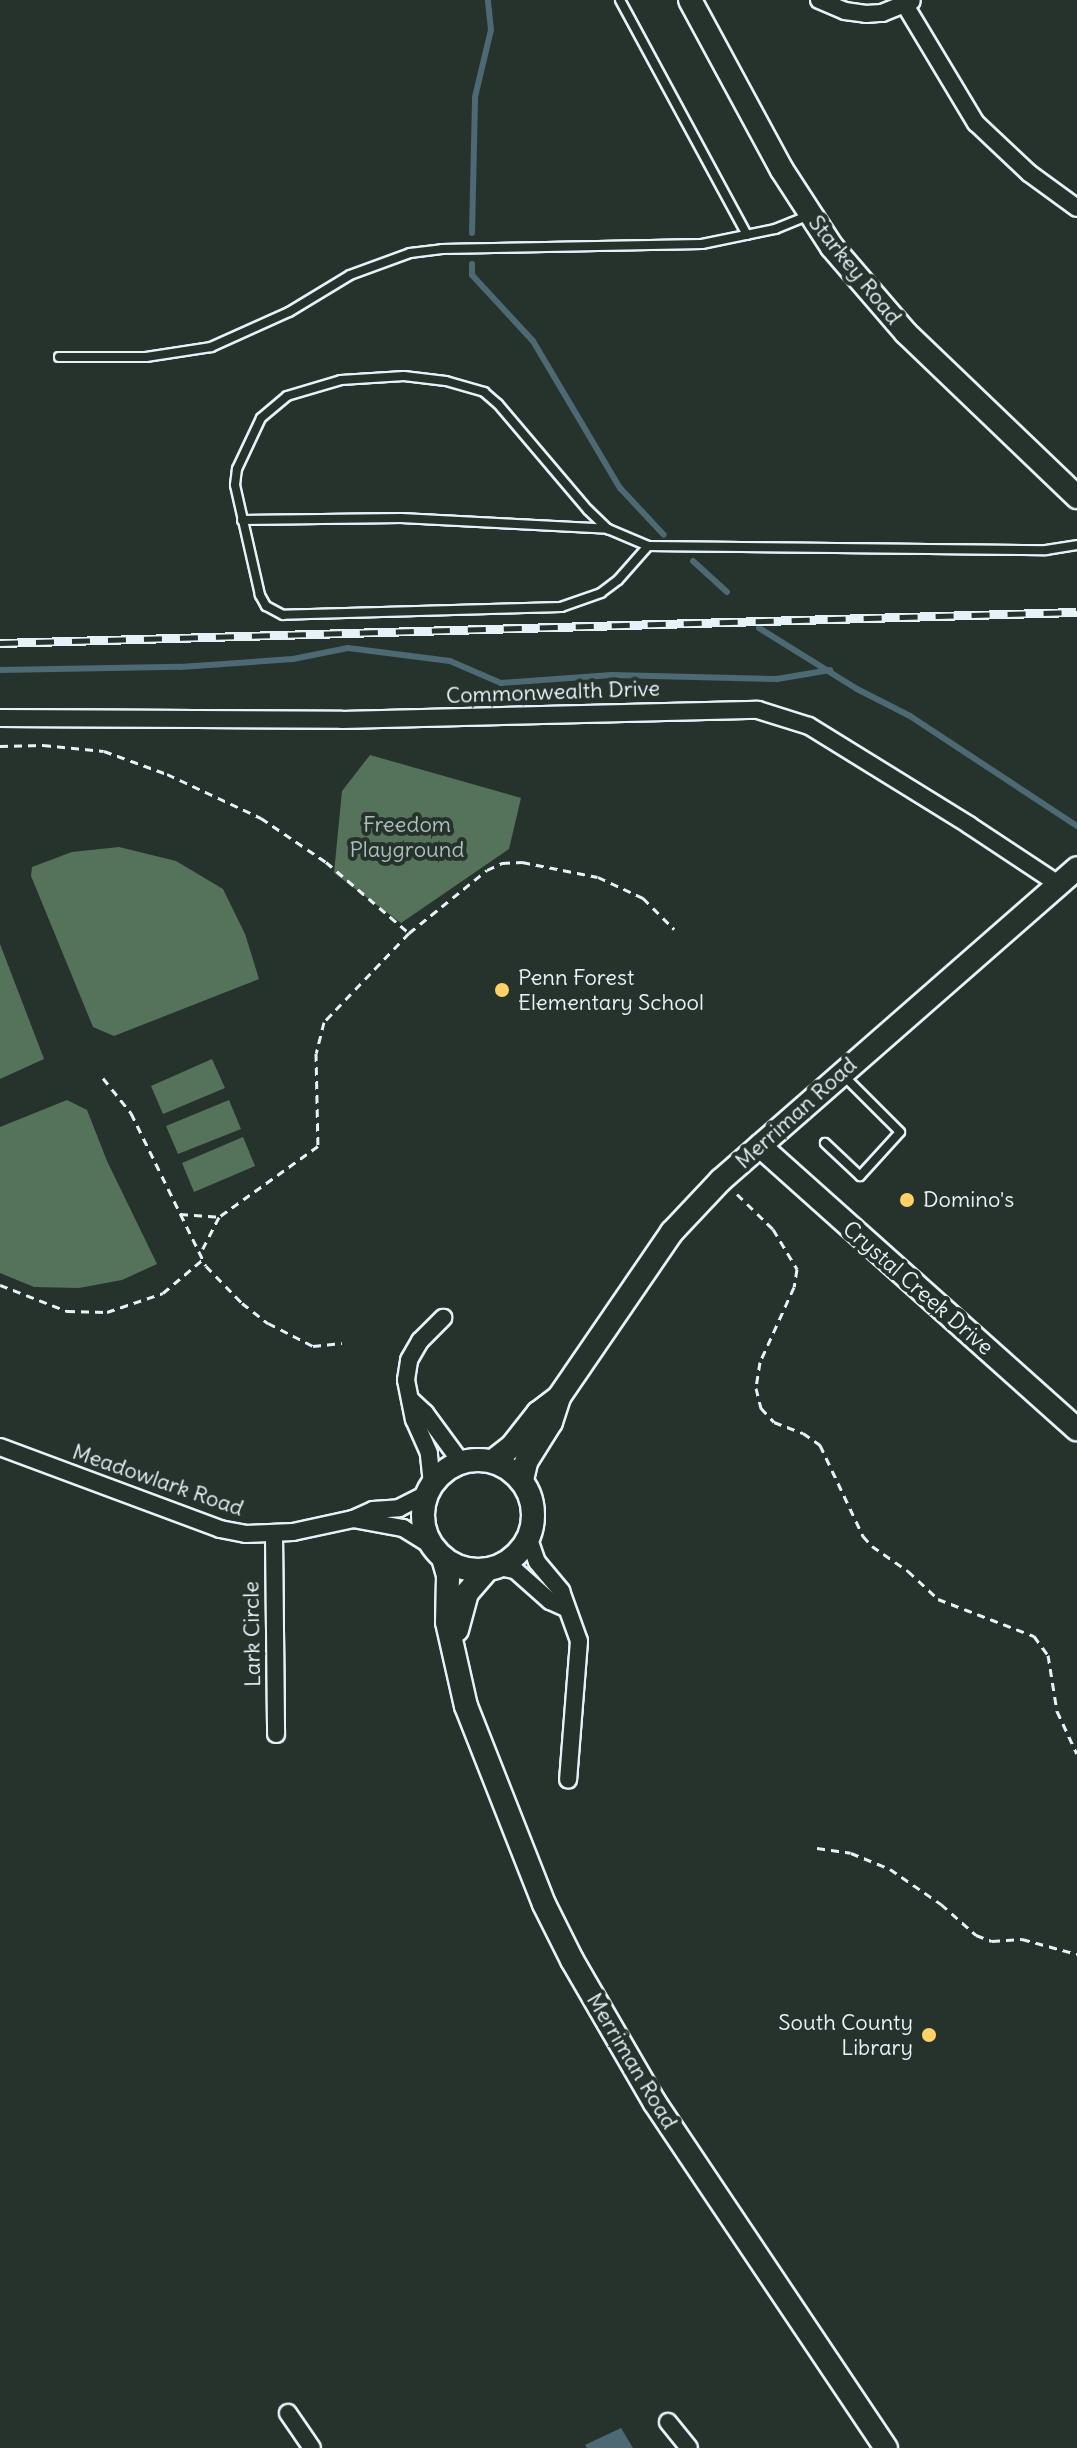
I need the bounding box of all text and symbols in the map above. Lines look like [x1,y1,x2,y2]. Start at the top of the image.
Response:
street label: Starkey Road [803,210,907,330]
street label: Commonwealth Drive [446,675,660,709]
park label: Freedom Playground [349,811,465,862]
place label: Penn Forest Elementary School [518,964,704,1016]
marker: Penn Forest Elementary School [493,981,511,999]
street label: Merriman Road [730,1052,862,1174]
place label: Domino's [923,1187,1014,1213]
marker: Domino's [898,1191,916,1209]
street label: Crystal Creek Drive [837,1215,999,1361]
street label: Meadowlark Road [69,1438,247,1522]
street label: Lark Circle [238,1581,266,1687]
street label: Merriman Road [581,1988,683,2134]
place label: South County Library [778,2009,913,2060]
marker: South County Library [920,2026,938,2044]

